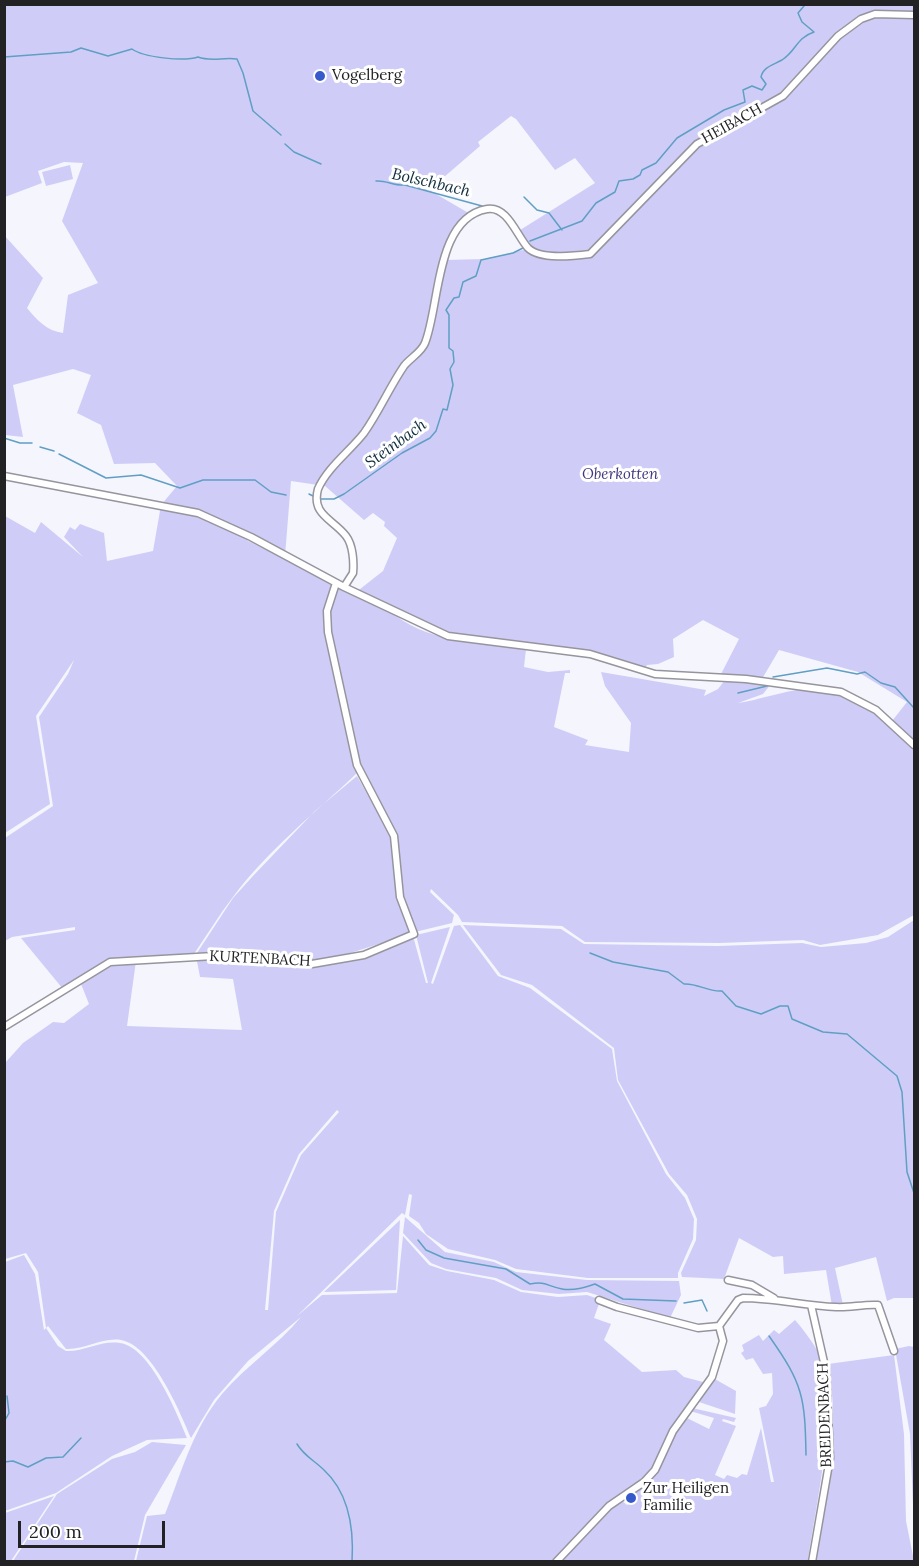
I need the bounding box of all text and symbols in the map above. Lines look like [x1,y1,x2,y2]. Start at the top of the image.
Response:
place label: Vogelberg [332,67,402,85]
marker: Vogelberg [313,69,327,83]
street label: HEIBACH [699,100,765,148]
water label: Bolschbach [390,165,472,201]
water label: Steinbach [362,415,430,473]
park label: Oberkotten [582,466,658,484]
street label: KURTENBACH [209,947,311,971]
street label: BREIDENBACH [814,1362,836,1468]
place label: Zur Heiligen Familie [643,1480,729,1515]
marker: Zur Heiligen Familie [624,1491,638,1505]
scale bar [21,1509,168,1547]
text: 200 m [29,1520,82,1543]

